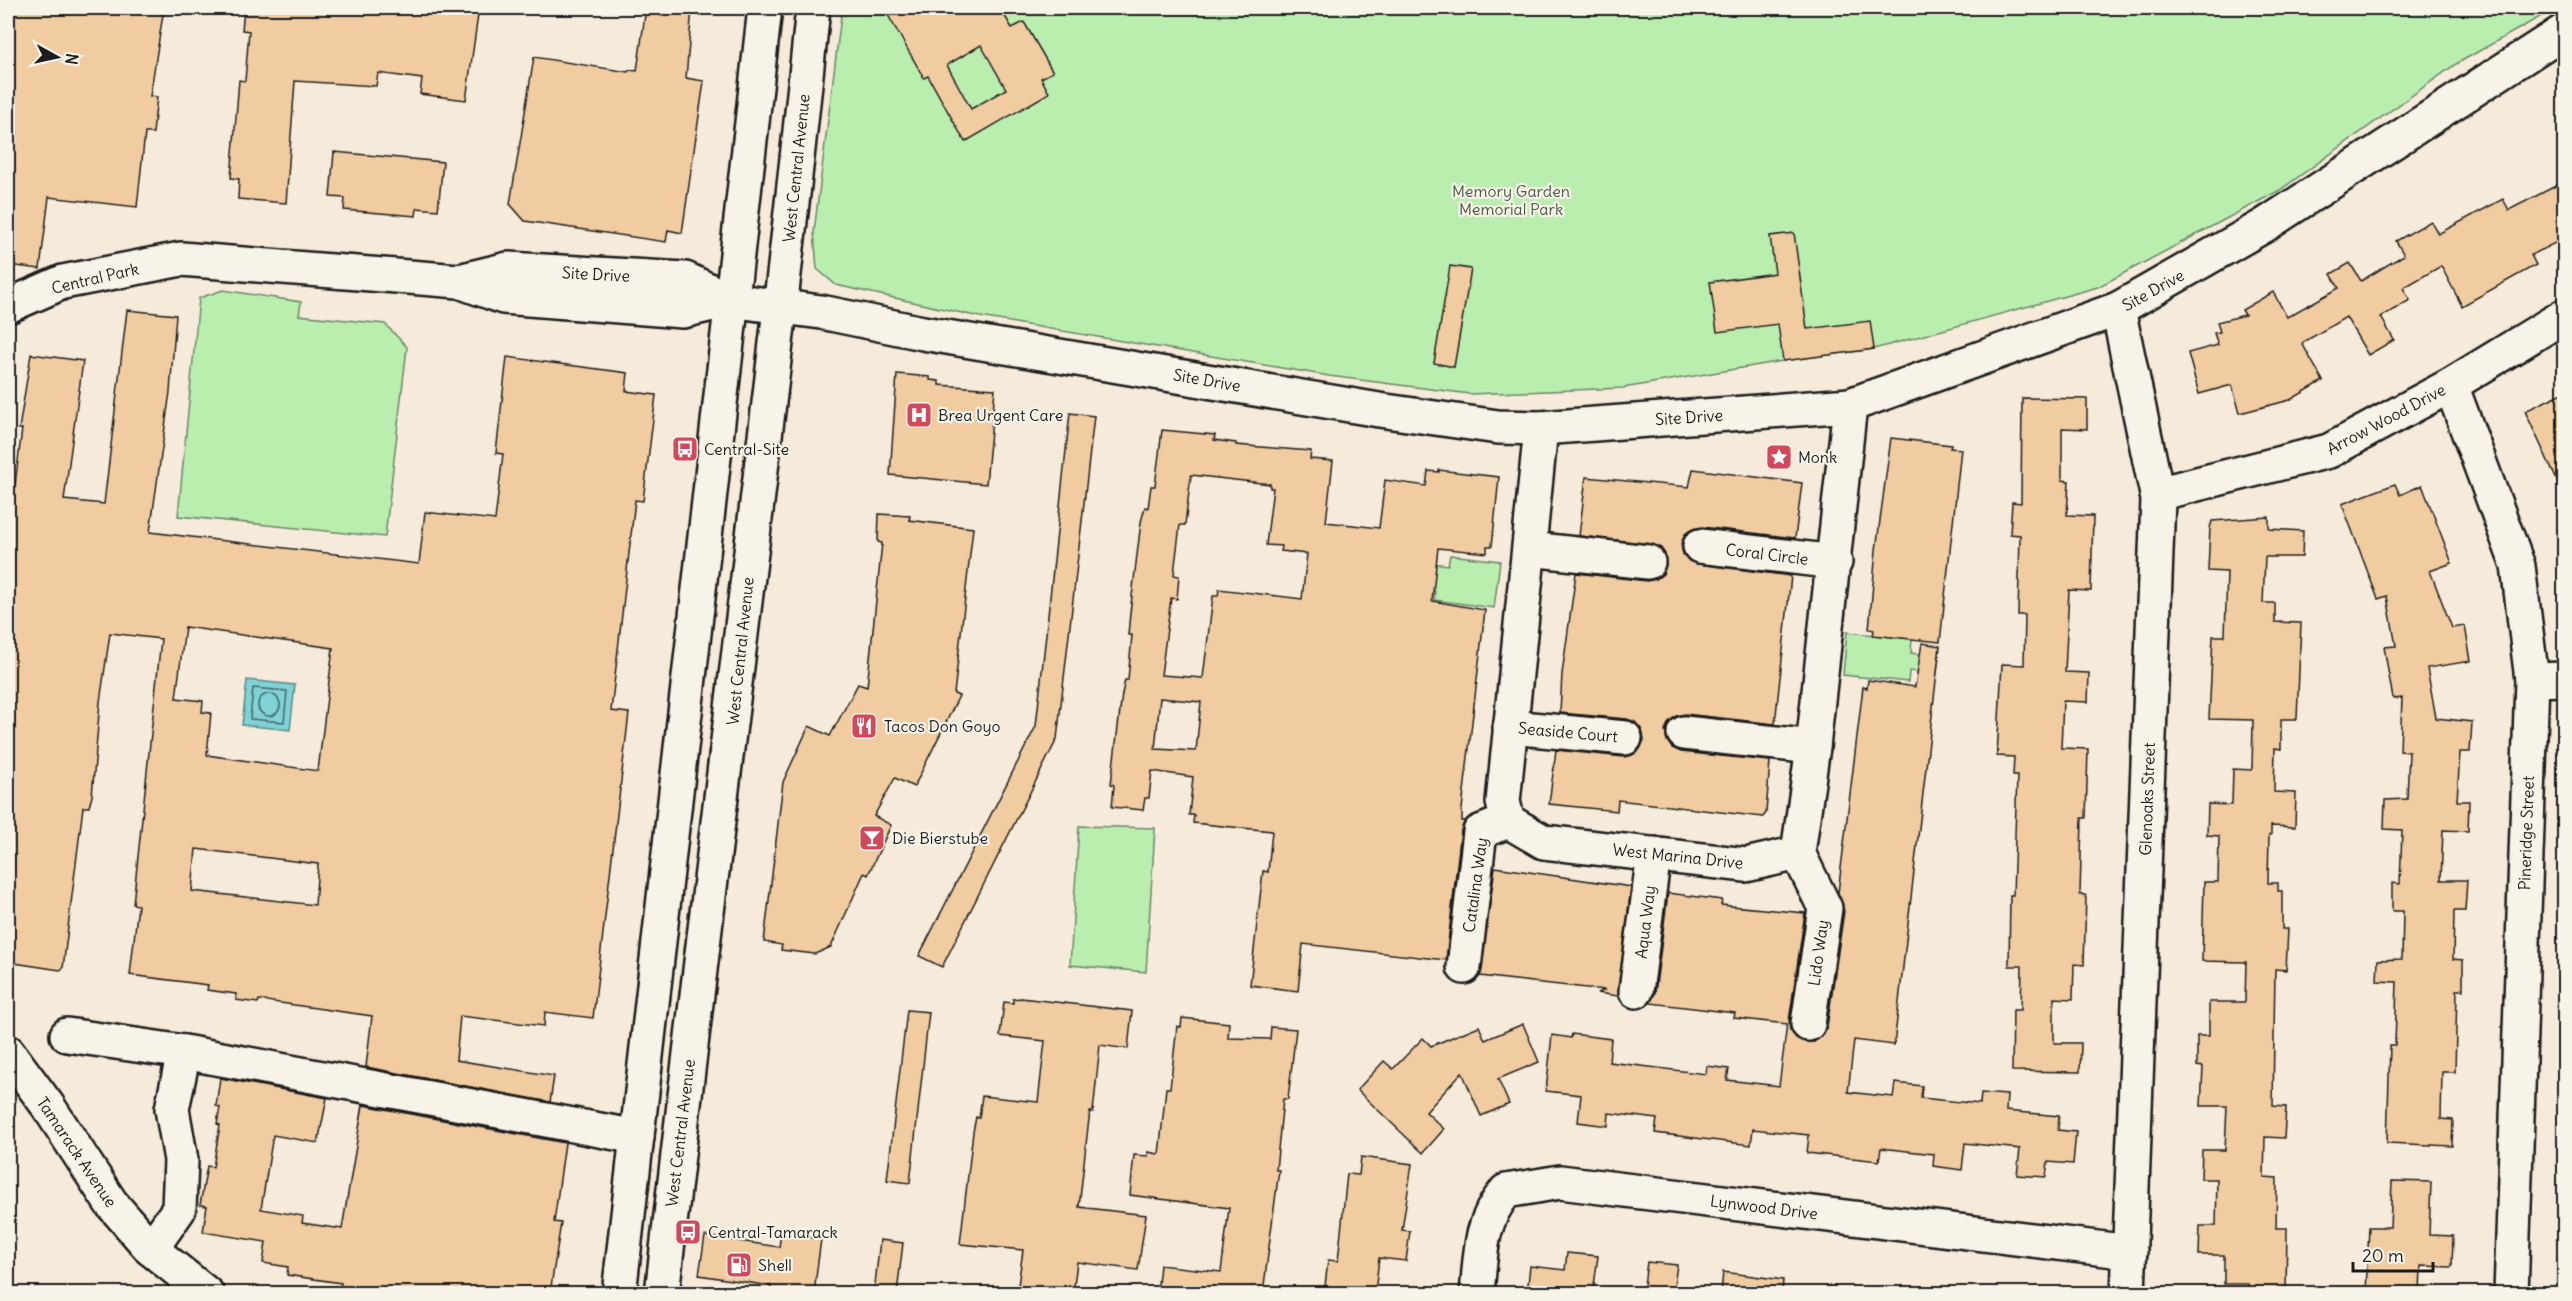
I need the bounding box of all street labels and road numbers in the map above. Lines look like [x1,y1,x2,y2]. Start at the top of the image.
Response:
street label: West Central Avenue [778,93,814,243]
street label: Central Park [49,258,141,298]
street label: Site Drive [562,262,630,286]
street label: Site Drive [2118,265,2188,315]
street label: Site Drive [1172,364,1242,396]
street label: Arrow Wood Drive [2323,379,2449,459]
street label: Site Drive [1654,405,1724,429]
street label: Coral Circle [1725,539,1809,569]
street label: West Central Avenue [722,576,758,726]
street label: Seaside Court [1517,718,1619,746]
street label: Glenoaks Street [2135,742,2159,856]
street label: Pineridge Street [2514,775,2538,891]
street label: Catalina Way [1458,836,1492,934]
street label: West Marina Drive [1612,839,1744,873]
street label: Aqua Way [1631,884,1659,960]
street label: Lido Way [1803,919,1833,987]
street label: West Central Avenue [661,1058,699,1208]
street label: Tamarack Avenue [33,1093,121,1211]
street label: Lynwood Drive [1709,1190,1819,1224]

